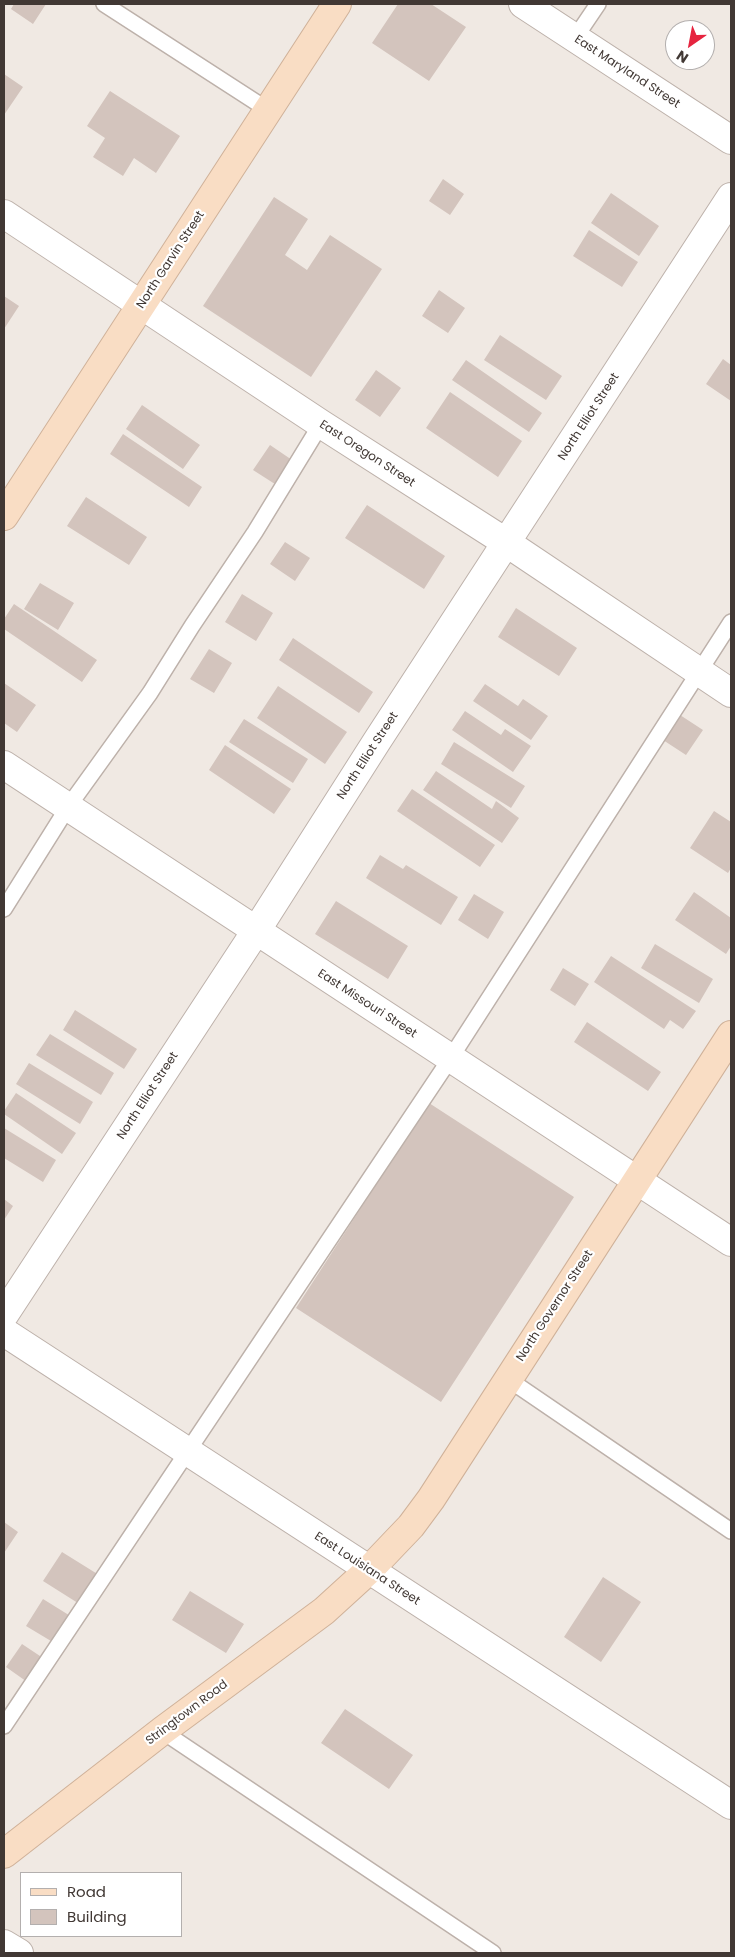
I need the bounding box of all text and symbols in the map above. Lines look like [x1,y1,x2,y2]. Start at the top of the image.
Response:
north arrow [665,20,715,70]
street label: East Maryland Street [572,32,682,112]
text: N [673,45,692,68]
street label: North Garvin Street [134,208,208,312]
street label: North Elliot Street [555,371,623,463]
street label: East Oregon Street [316,418,418,490]
street label: North Elliot Street [334,710,402,802]
street label: East Missouri Street [315,967,419,1041]
street label: North Elliot Street [114,1050,182,1142]
street label: North Governor Street [514,1248,596,1364]
street label: East Louisiana Street [311,1529,423,1609]
street label: Stringtown Road [143,1678,231,1748]
legend [20,1872,182,1937]
text: Road [67,1881,106,1902]
text: Building [67,1906,127,1927]

